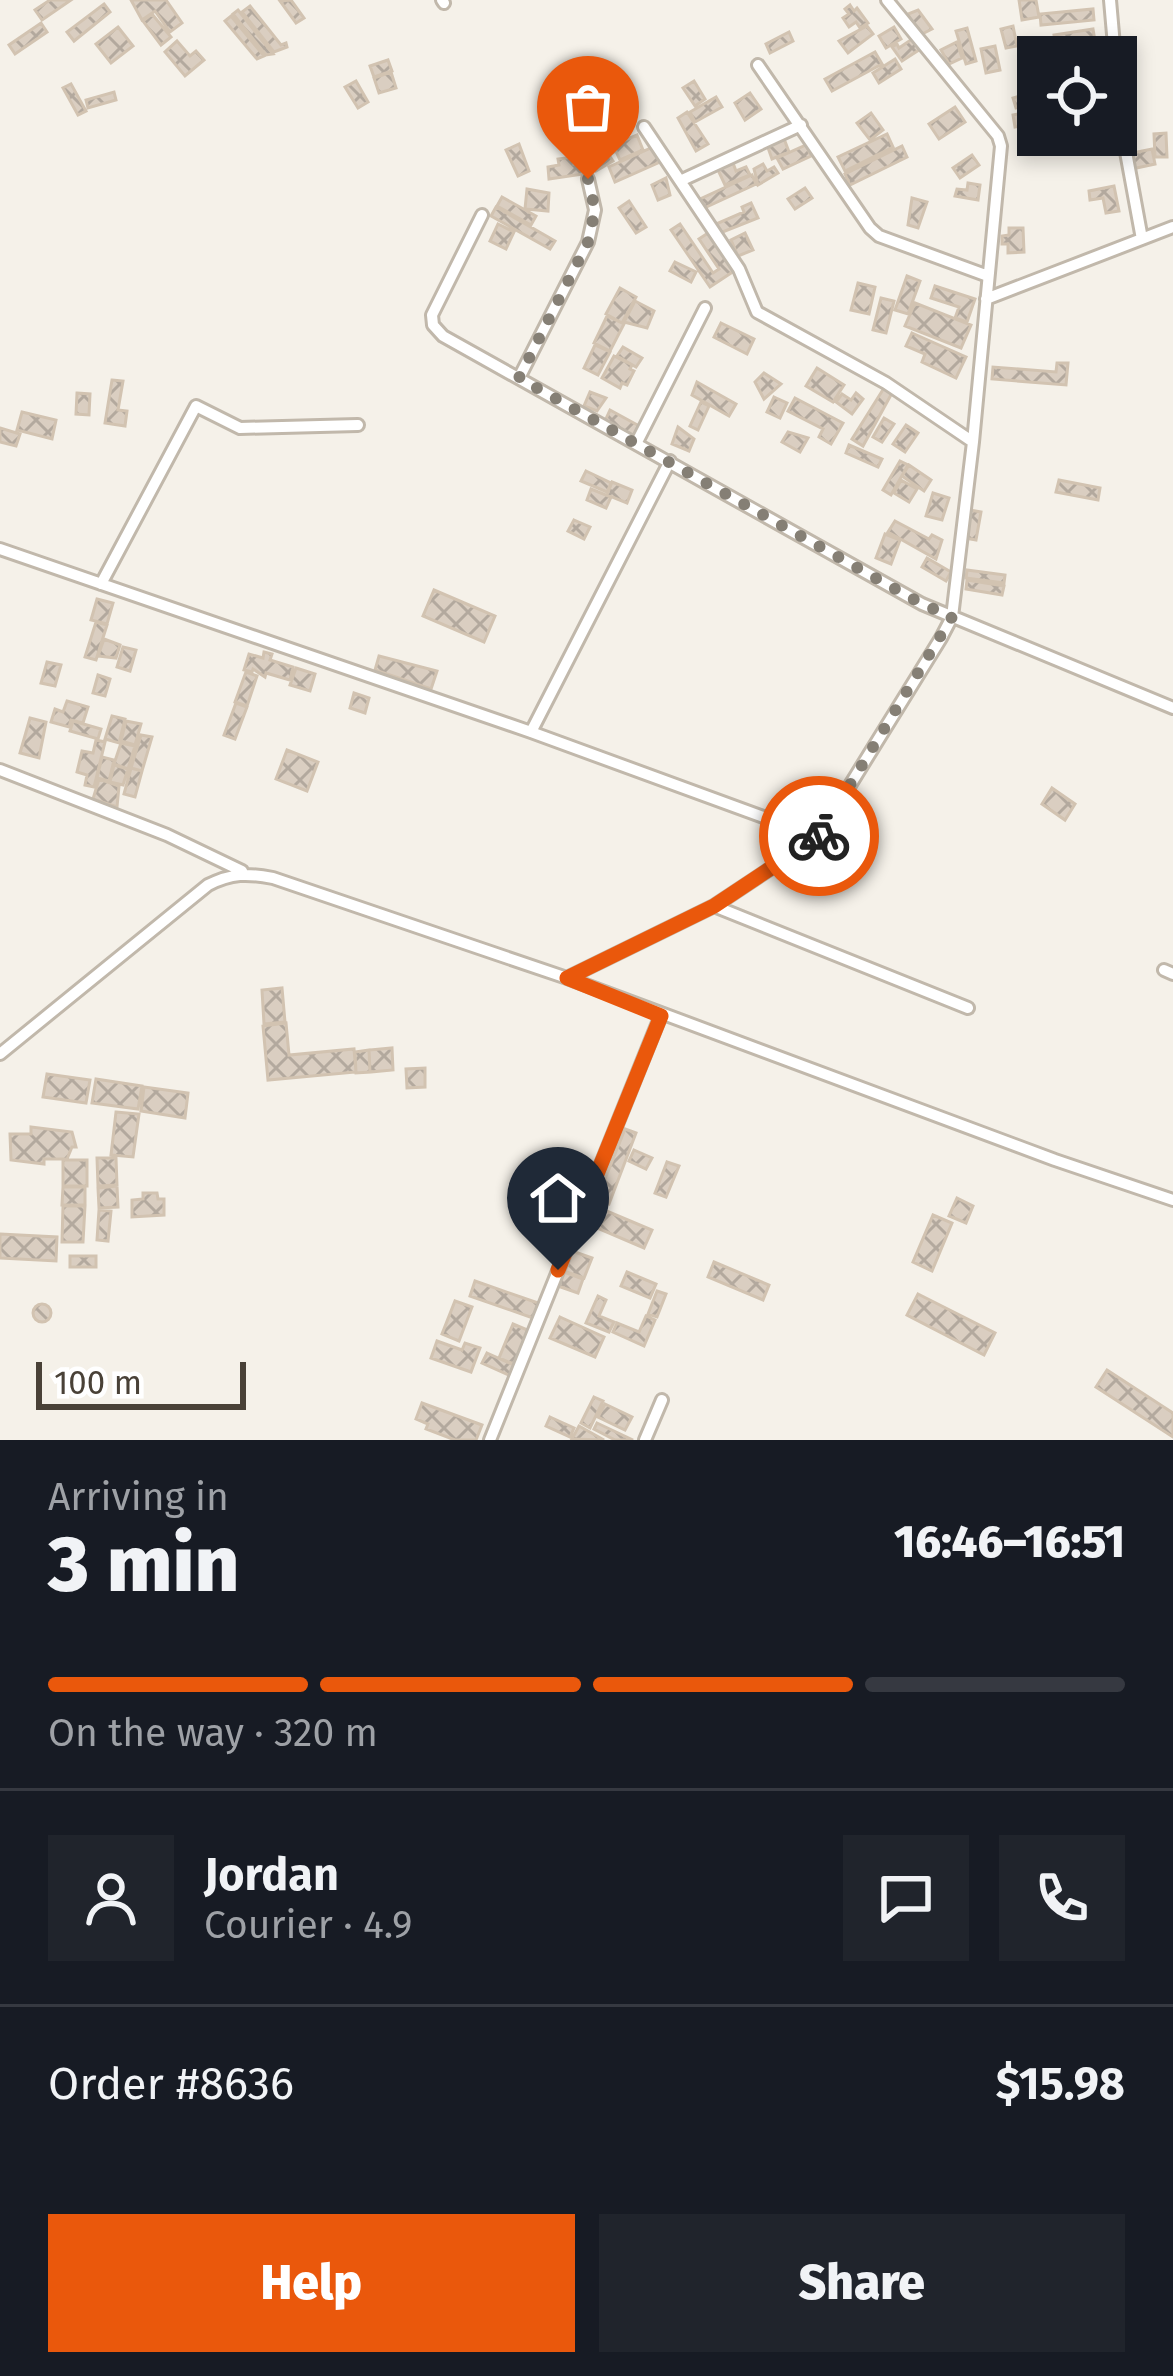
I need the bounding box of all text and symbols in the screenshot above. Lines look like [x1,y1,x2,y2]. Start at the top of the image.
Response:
map controls [1017,36,1137,156]
button: locate [1017,36,1137,156]
pin [537,56,639,179]
icon: bag [555,74,621,140]
courier [759,776,879,896]
icon: bike [786,803,852,869]
pin [507,1147,609,1270]
icon: home [525,1165,591,1231]
scale bar [36,1356,246,1409]
text: 100 m [54,1363,142,1403]
text: Arriving in [48,1474,229,1520]
text: 16:46–16:51 [894,1515,1125,1569]
text: 3 min [48,1518,239,1612]
text: On the way · 320 m [48,1710,378,1756]
button: person [48,1835,174,1961]
button: chat [843,1835,969,1961]
button: phone [999,1835,1125,1961]
text: Jordan [204,1848,339,1902]
text: Courier · 4.9 [204,1902,413,1948]
text: Order #8636 [48,2057,294,2111]
text: $15.98 [996,2057,1125,2111]
button: Help [48,2214,575,2352]
button: Share [599,2214,1125,2352]

